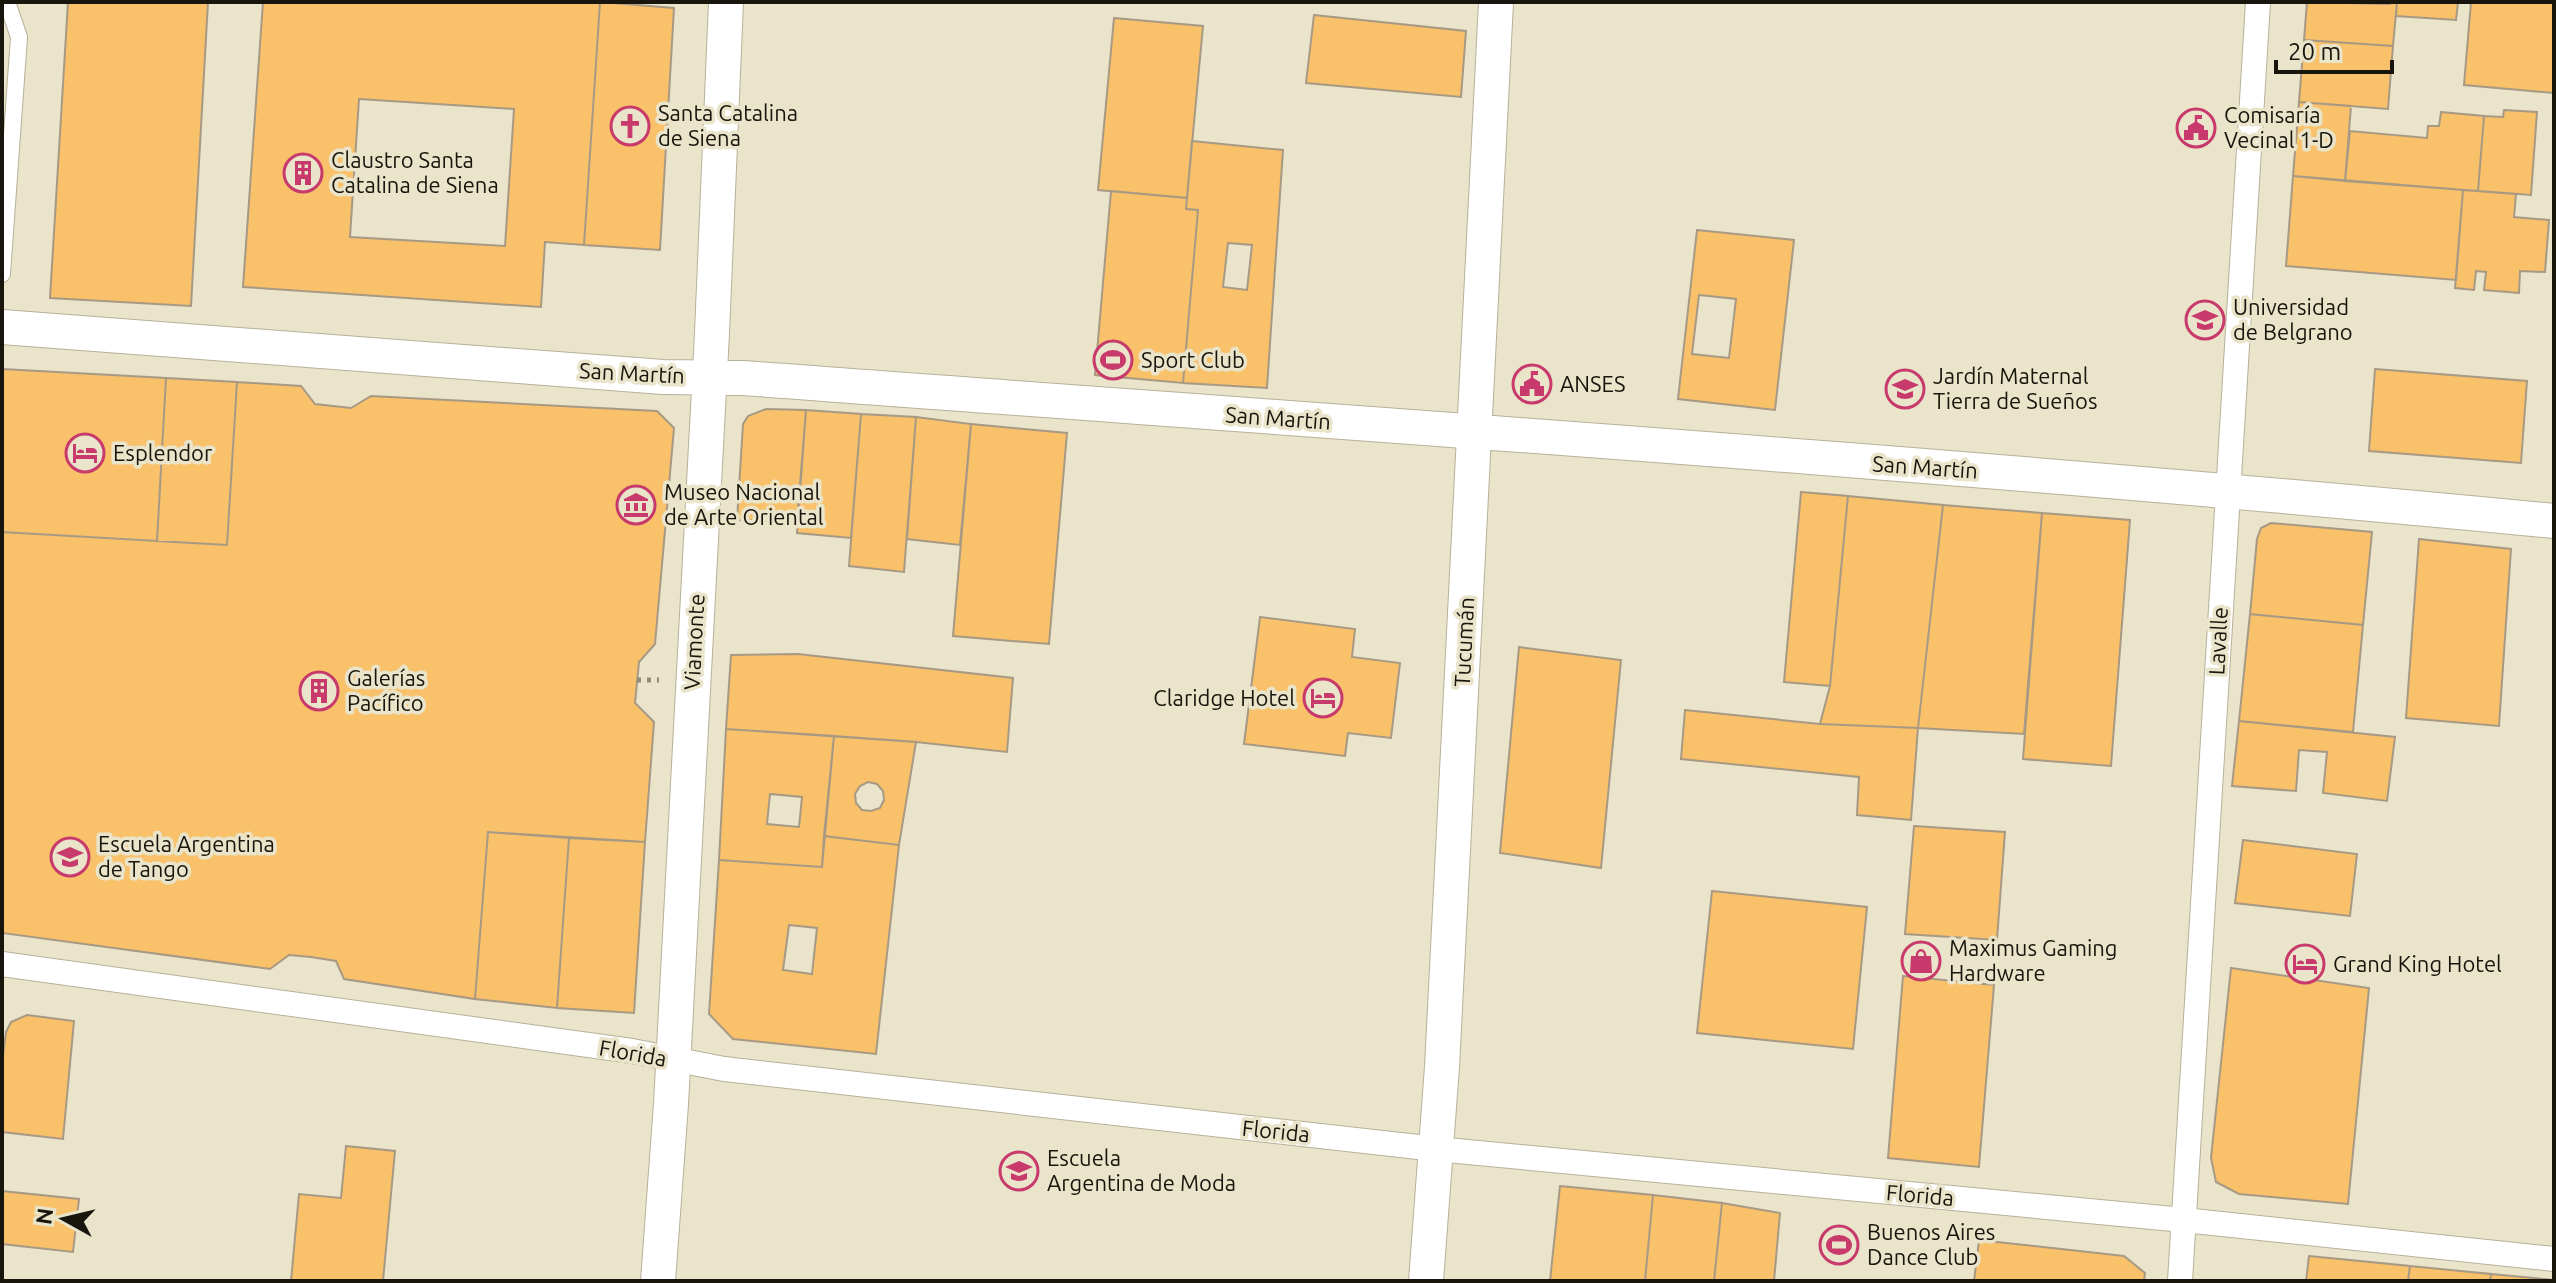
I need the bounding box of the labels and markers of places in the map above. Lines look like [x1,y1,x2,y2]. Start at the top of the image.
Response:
place label: Santa Catalina de Siena [658,100,798,150]
place label: Comisaría Vecinal 1-D [2224,102,2334,152]
church icon: Santa Catalina de Siena [609,105,651,147]
public building icon: Comisaría Vecinal 1-D [2175,107,2217,149]
place label: Claustro Santa Catalina de Siena [331,147,499,197]
building icon: Claustro Santa Catalina de Siena [282,152,324,194]
place label: Universidad de Belgrano [2233,294,2353,344]
school or university icon: Universidad de Belgrano [2184,299,2226,341]
sports icon: Sport Club [1092,339,1134,381]
place label: Sport Club [1141,347,1245,372]
public building icon: ANSES [1511,363,1553,405]
place label: Jardín Maternal Tierra de Sueños [1933,363,2097,413]
school or university icon: Jardín Maternal Tierra de Sueños [1884,368,1926,410]
place label: ANSES [1560,371,1625,396]
hotel icon: Esplendor [64,432,106,474]
place label: Esplendor [113,440,213,465]
place label: Museo Nacional de Arte Oriental [664,479,824,529]
museum icon: Museo Nacional de Arte Oriental [615,484,657,526]
place label: Galerías Pacífico [347,665,425,715]
building icon: Galerías Pacífico [298,670,340,712]
hotel icon: Claridge Hotel [1302,677,1344,719]
place label: Claridge Hotel [1153,685,1295,710]
place label: Escuela Argentina de Tango [98,831,275,881]
school or university icon: Escuela Argentina de Tango [49,836,91,878]
place label: Maximus Gaming Hardware [1949,935,2117,985]
shop icon: Maximus Gaming Hardware [1900,940,1942,982]
hotel icon: Grand King Hotel [2284,943,2326,985]
place label: Grand King Hotel [2333,951,2502,976]
place label: Escuela Argentina de Moda [1047,1145,1236,1195]
school or university icon: Escuela Argentina de Moda [998,1150,1040,1192]
place label: Buenos Aires Dance Club [1867,1219,1995,1269]
sports icon: Buenos Aires Dance Club [1818,1224,1860,1266]

